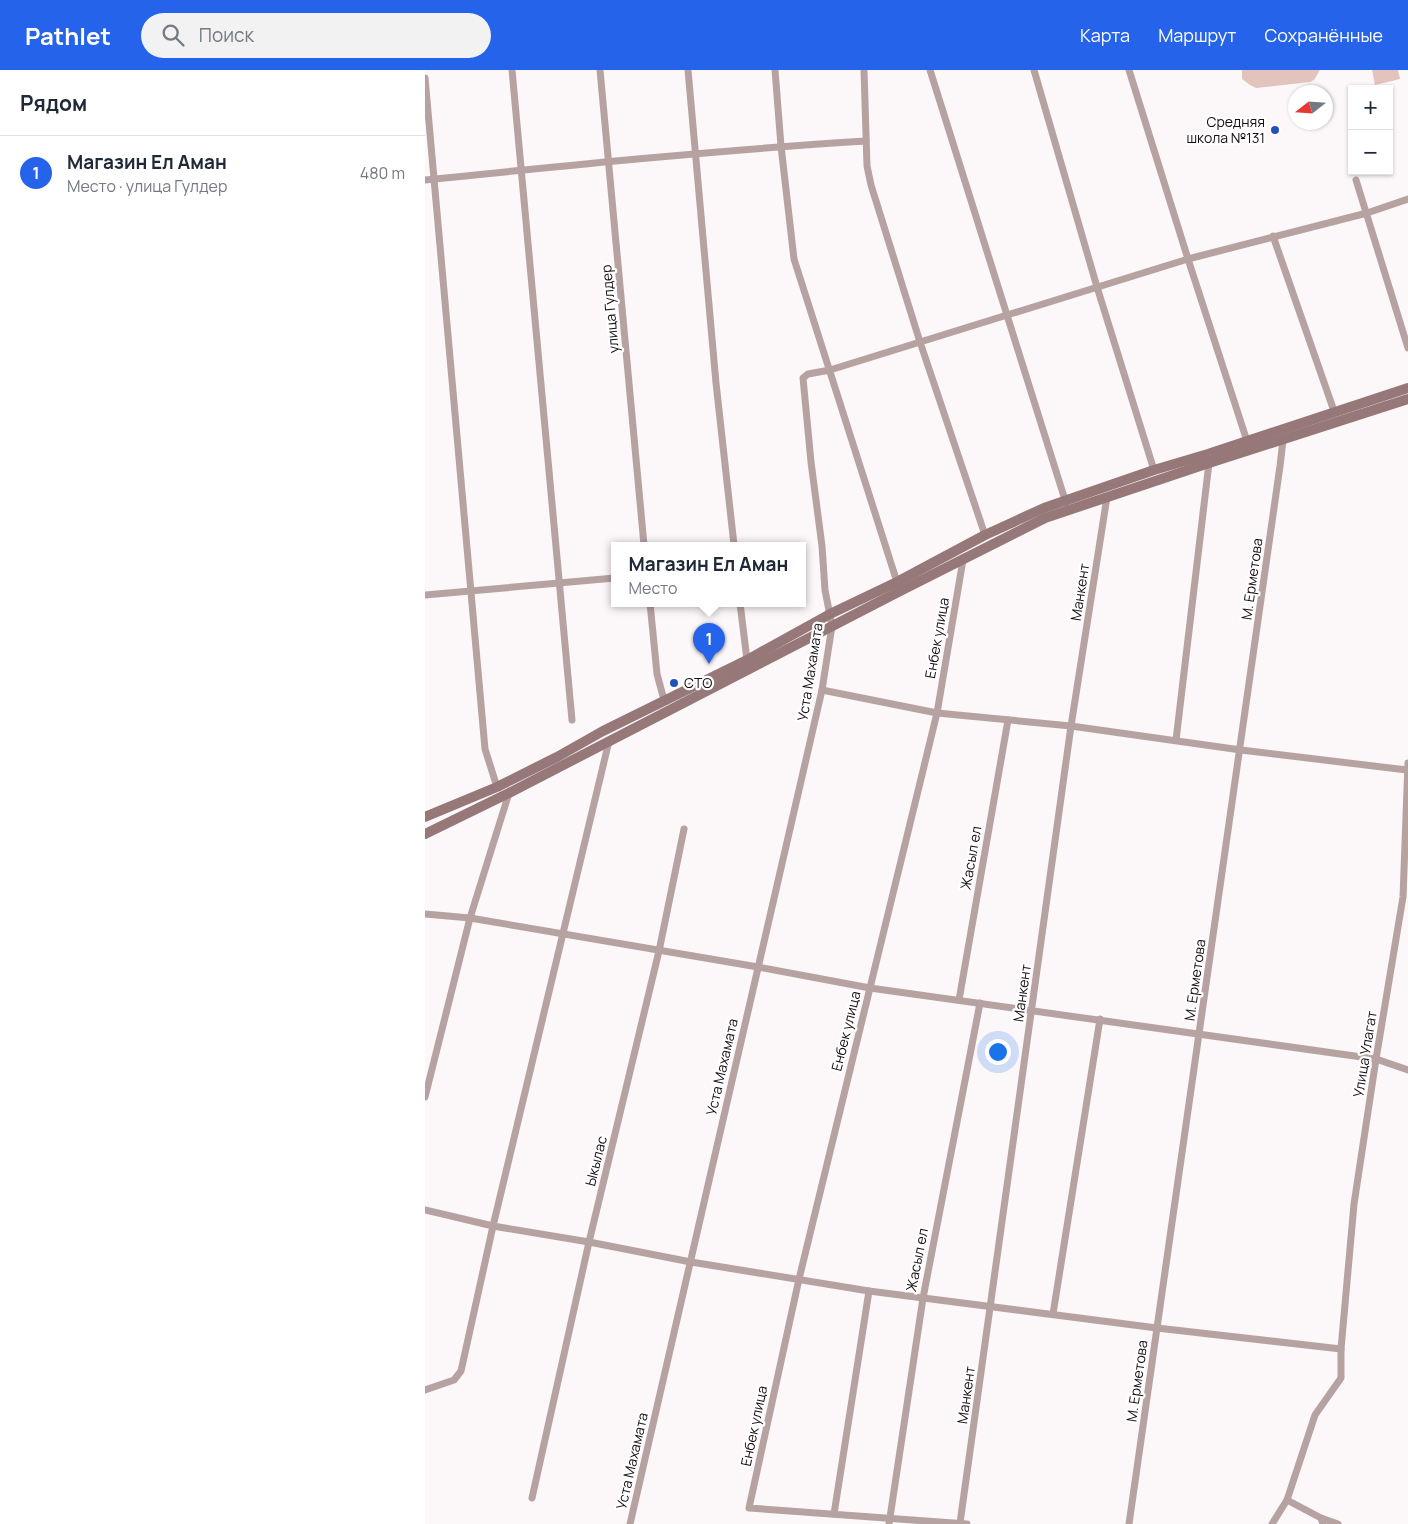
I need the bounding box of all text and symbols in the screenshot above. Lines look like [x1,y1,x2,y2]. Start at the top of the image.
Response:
search box [141,13,491,58]
text: Pathlet [25,19,111,52]
icon: search [159,21,187,49]
text: Поиск [199,22,254,48]
text: Карта [1080,23,1130,47]
text: Маршрут [1158,23,1236,47]
text: Сохранённые [1264,23,1383,47]
north arrow [1288,85,1333,130]
map controls [1348,85,1393,175]
button: + [1348,85,1393,130]
text: Рядом [20,89,87,117]
place label: Средняя школа №131 [1187,112,1265,147]
marker: Средняя школа №131 [1269,124,1281,136]
button: − [1348,130,1393,175]
text: Магазин Ел Аман [67,149,227,175]
text: 1 [32,162,40,184]
text: 480 m [360,162,405,184]
text: Место · улица Гулдер [67,175,227,197]
street label: улица Гулдер [596,264,623,354]
street label: М. Ерметова [1236,537,1267,621]
popup [611,542,806,607]
text: Магазин Ел Аман [629,551,788,577]
street label: Манкент [1066,562,1093,622]
text: Место [629,577,677,599]
street label: Енбек улица [920,596,953,680]
street label: Уста Махамата [792,622,827,722]
pin: 1 [693,623,725,664]
place label: СТО [684,673,713,692]
marker: СТО [668,677,680,689]
street label: Жасыл ел [956,825,985,891]
street label: М. Ерметова [1179,938,1210,1022]
street label: Манкент [1008,963,1035,1023]
street label: Енбек улица [826,989,865,1073]
street label: Улица Улагат [1348,1009,1381,1099]
street label: Уста Махамата [701,1017,742,1117]
your location [985,1039,1011,1065]
street label: Ыкылас [580,1134,611,1188]
street label: Жасыл ел [901,1226,932,1293]
street label: М. Ерметова [1121,1339,1152,1423]
street label: Манкент [952,1365,979,1425]
street label: Енбек улица [736,1384,771,1468]
street label: Уста Махамата [611,1411,652,1511]

